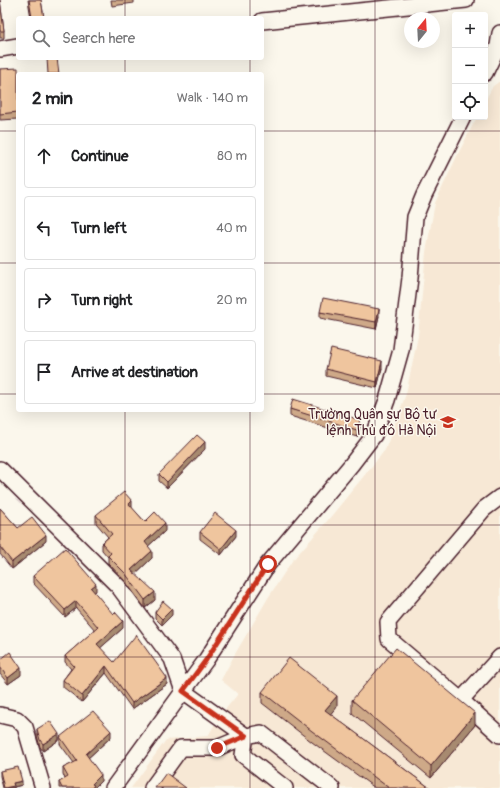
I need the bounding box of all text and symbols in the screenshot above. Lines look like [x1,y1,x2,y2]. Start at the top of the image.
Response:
north arrow [404,12,440,48]
map controls [452,12,488,120]
button: + [452,12,488,48]
search box [16,16,264,60]
icon: search [30,27,52,49]
text: Search here [62,29,135,48]
button: − [452,48,488,84]
button: locate [452,84,488,120]
text: 2 min [32,88,73,109]
text: Walk · 140 m [177,90,248,106]
icon: ahead [33,145,55,167]
text: Continue [71,147,129,166]
text: 80 m [217,148,247,164]
icon: left [33,217,55,239]
text: Turn left [71,219,127,238]
text: 40 m [216,220,247,236]
icon: right [33,289,55,311]
text: Turn right [71,291,132,310]
text: 20 m [216,292,247,308]
icon: arrive [33,361,55,383]
text: Arrive at destination [71,363,198,382]
place label: Trường Quân sự Bộ tư lệnh Thủ đô Hà Nội [308,406,437,439]
school or university icon: Trường Quân sự Bộ tư lệnh Thủ đô Hà Nội [439,413,457,431]
route start [259,555,277,573]
route end [208,739,226,757]

